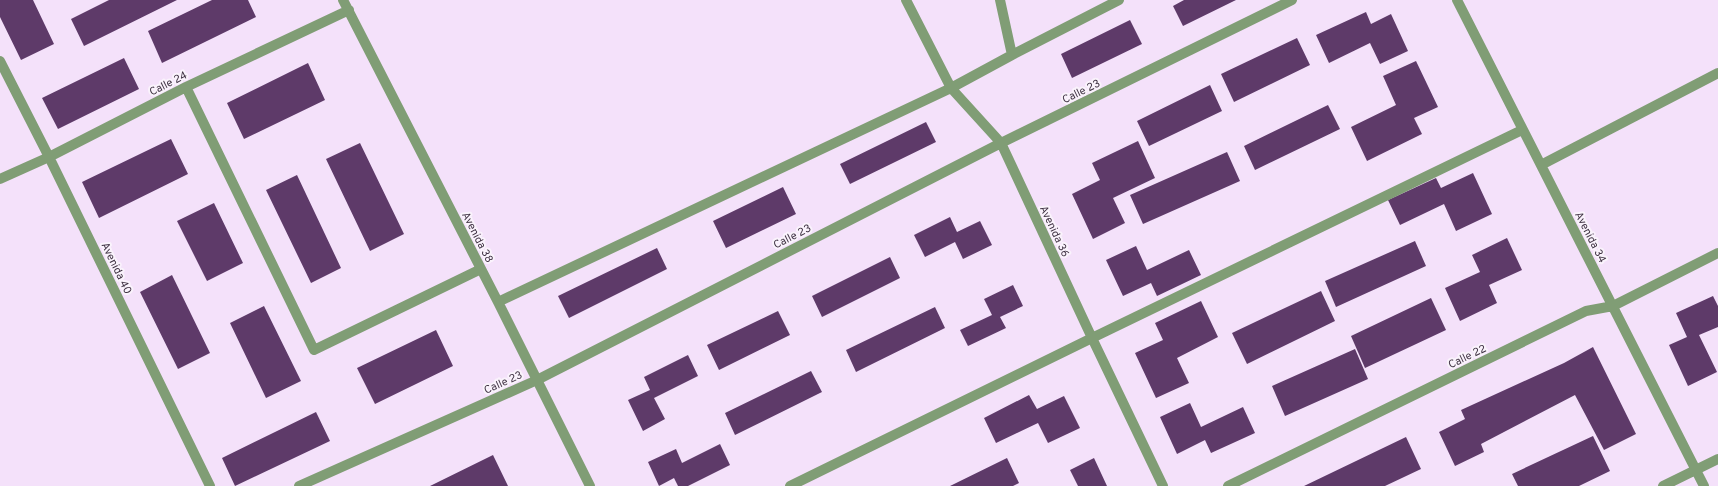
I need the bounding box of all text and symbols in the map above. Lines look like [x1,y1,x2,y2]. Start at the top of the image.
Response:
street label: Calle 24 [147,68,190,99]
street label: Calle 23 [1060,77,1103,107]
street label: Avenida 36 [1036,203,1072,259]
street label: Avenida 38 [458,210,496,265]
street label: Avenida 34 [1571,210,1609,266]
street label: Calle 23 [771,221,814,252]
street label: Avenida 40 [98,240,135,297]
street label: Calle 22 [1446,342,1489,372]
street label: Calle 23 [482,368,525,398]

